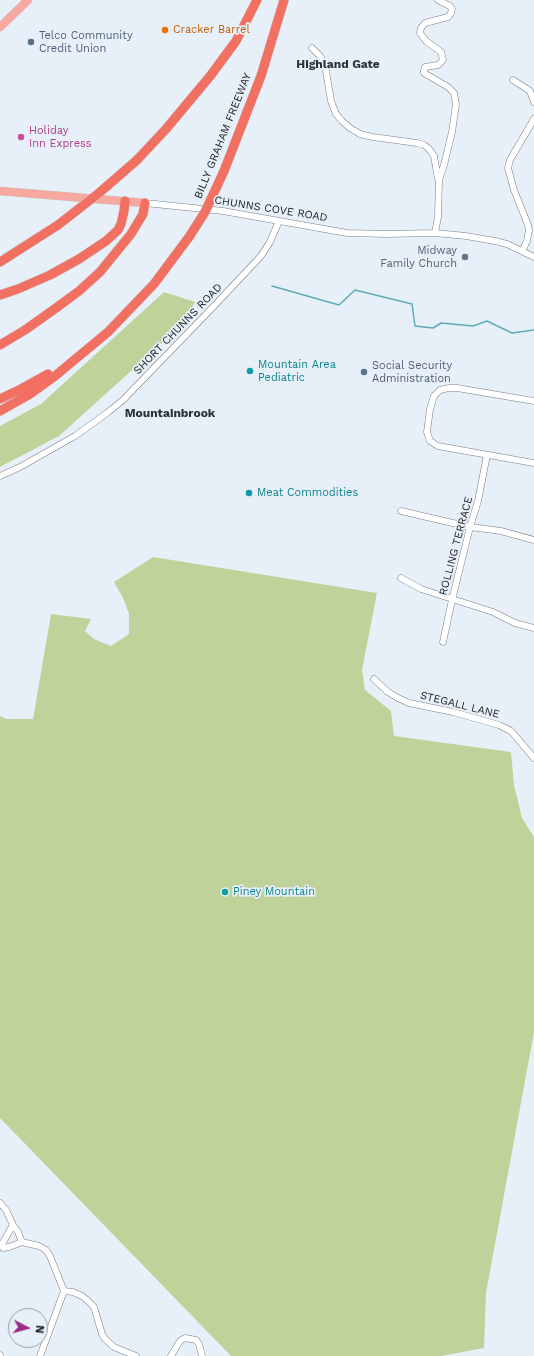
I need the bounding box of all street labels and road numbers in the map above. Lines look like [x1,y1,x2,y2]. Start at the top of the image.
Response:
street label: BILLY GRAHAM FREEWAY [192,71,254,201]
street label: CHUNNS COVE ROAD [214,194,328,224]
street label: SHORT CHUNNS ROAD [131,281,225,377]
street label: ROLLING TERRACE [436,495,476,597]
street label: STEGALL LANE [419,689,501,721]

